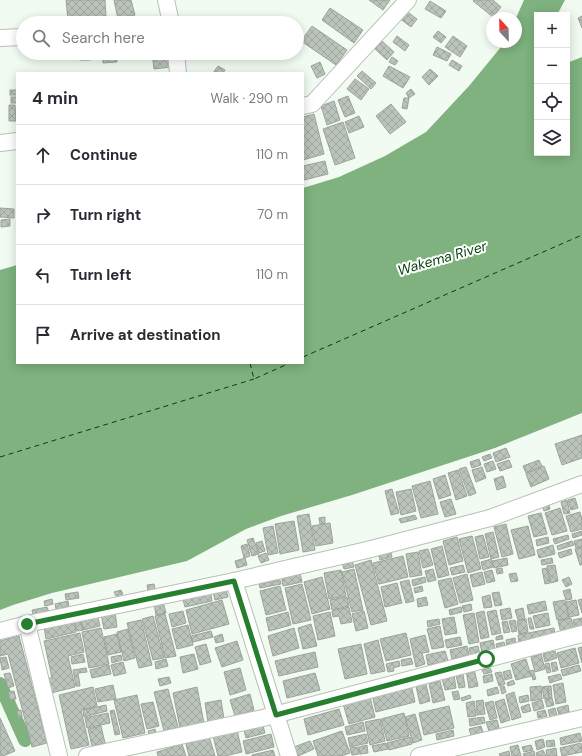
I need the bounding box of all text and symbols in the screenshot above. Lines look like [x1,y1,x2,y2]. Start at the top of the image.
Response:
north arrow [486,12,522,48]
map controls [534,12,570,156]
button: + [534,12,570,48]
search box [16,16,304,60]
icon: search [30,27,52,49]
text: Search here [62,28,145,48]
button: − [534,48,570,84]
button: locate [534,84,570,120]
text: 4 min [32,87,78,109]
text: Walk · 290 m [211,90,288,107]
button: layers [534,120,570,156]
icon: ahead [32,144,54,166]
text: Continue [70,145,138,165]
text: 110 m [256,146,288,163]
icon: right [32,204,54,226]
text: Turn right [70,205,141,225]
text: 70 m [257,206,288,223]
water label: Wakema River [395,236,489,279]
icon: left [32,264,54,286]
text: Turn left [70,265,131,285]
text: 110 m [256,266,288,283]
icon: arrive [32,324,54,346]
text: Arrive at destination [70,325,221,345]
route end [18,615,36,633]
route start [477,650,495,668]

